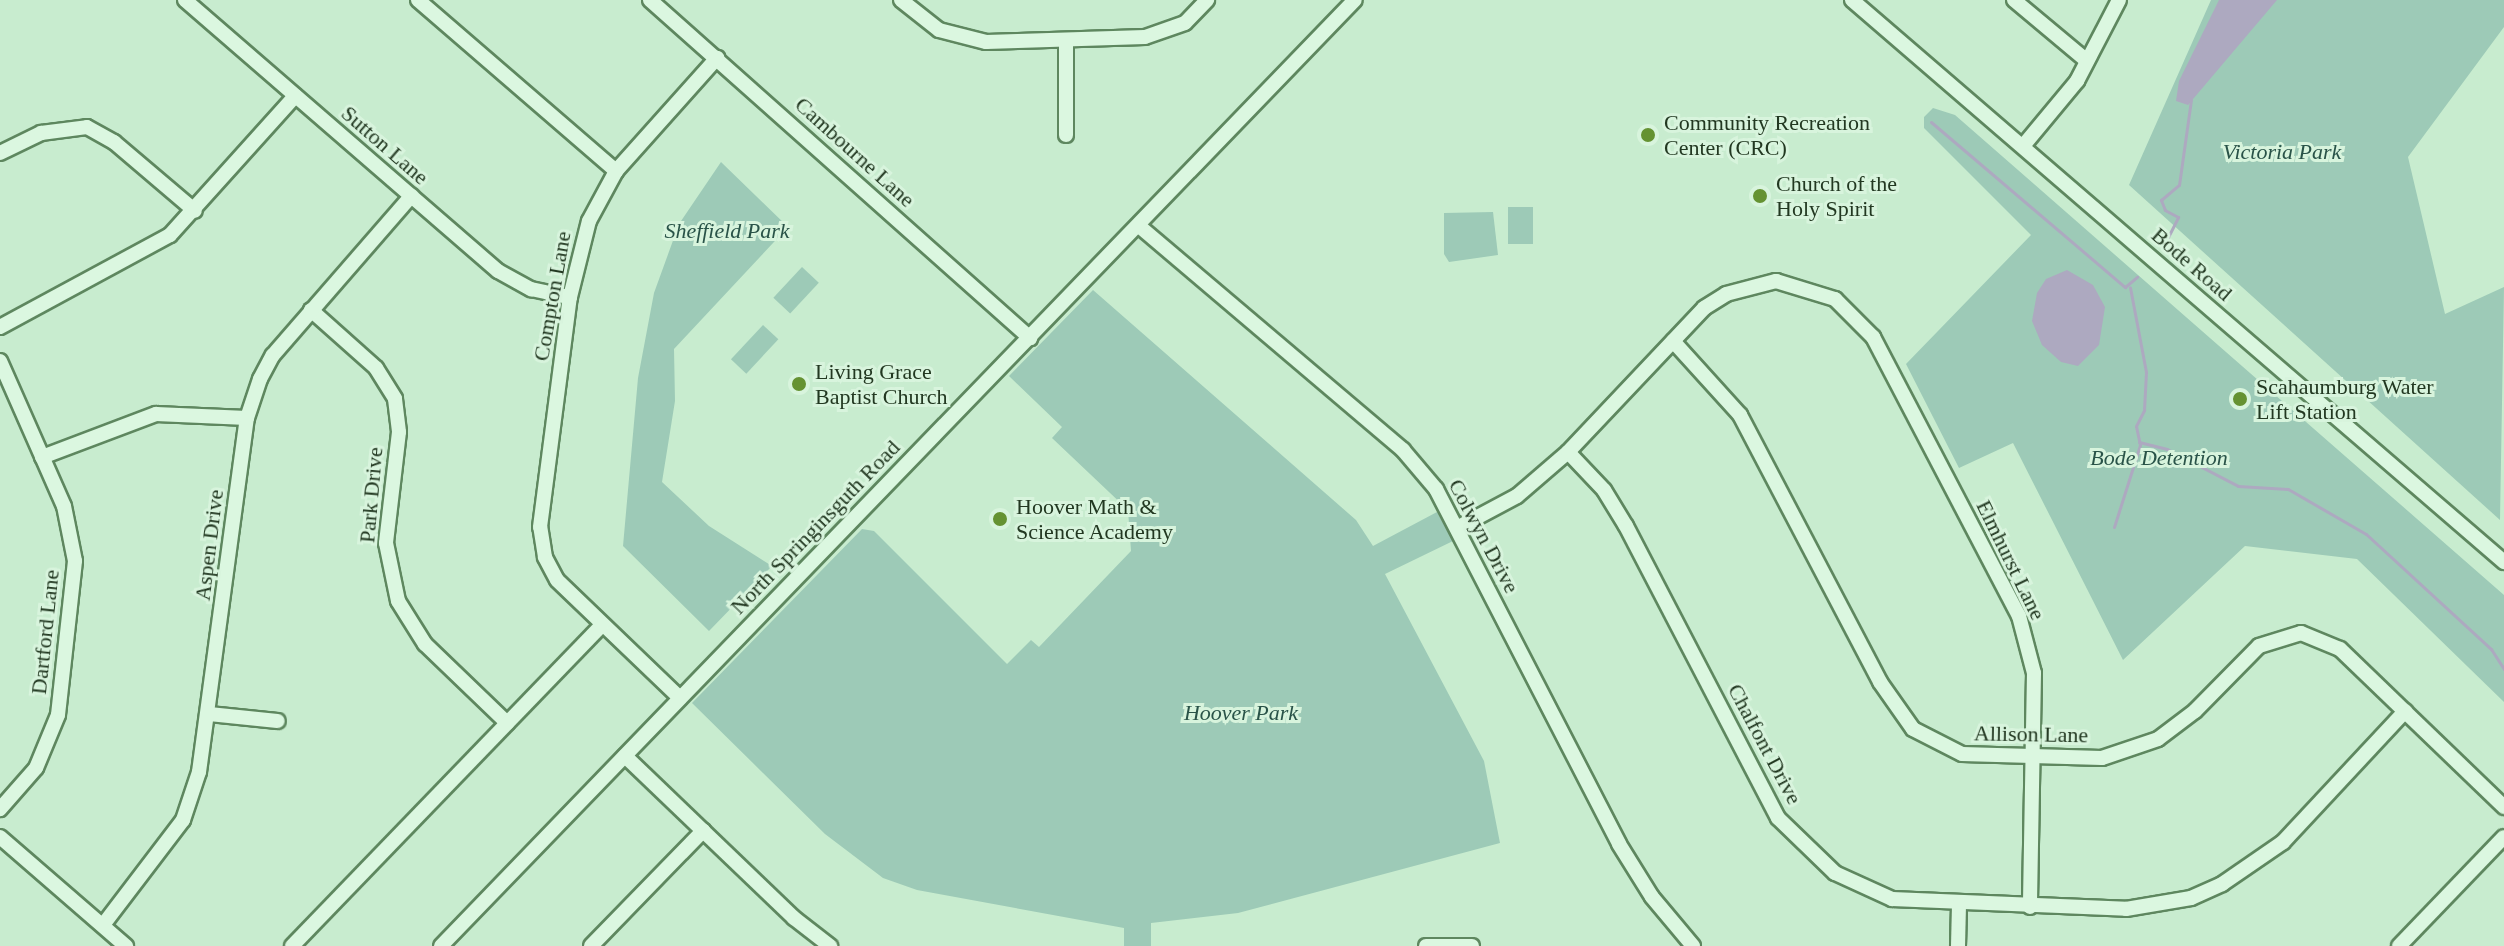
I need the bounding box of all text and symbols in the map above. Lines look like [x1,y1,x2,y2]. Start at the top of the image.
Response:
street label: Cambourne Lane [790,91,920,213]
street label: Sutton Lane [336,100,434,190]
place label: Community Recreation Center (CRC) [1664,109,1870,160]
marker: Community Recreation Center (CRC) [1639,126,1657,144]
park label: Victoria Park [2223,139,2341,165]
place label: Church of the Holy Spirit [1776,170,1897,222]
marker: Church of the Holy Spirit [1751,187,1769,205]
park label: Sheffield Park [664,218,790,244]
street label: Bode Road [2146,222,2238,306]
street label: Compton Lane [528,229,576,363]
place label: Living Grace Baptist Church [815,358,948,410]
place label: Scahaumburg Water Lift Station [2256,373,2434,424]
marker: Living Grace Baptist Church [790,375,808,393]
marker: Scahaumburg Water Lift Station [2231,390,2249,408]
street label: North Springinsguth Road [725,434,905,620]
park label: Bode Detention [2090,445,2228,471]
street label: Park Drive [354,446,388,544]
street label: Colwyn Drive [1443,475,1525,597]
street label: Aspen Drive [189,488,229,602]
place label: Hoover Math & Science Academy [1016,493,1174,544]
street label: Elmhurst Lane [1971,496,2051,624]
marker: Hoover Math & Science Academy [991,510,1009,528]
street label: Dartford Lane [25,568,65,696]
street label: Chalfont Drive [1722,679,1808,809]
park label: Hoover Park [1184,700,1298,726]
street label: Allison Lane [1974,720,2088,748]

